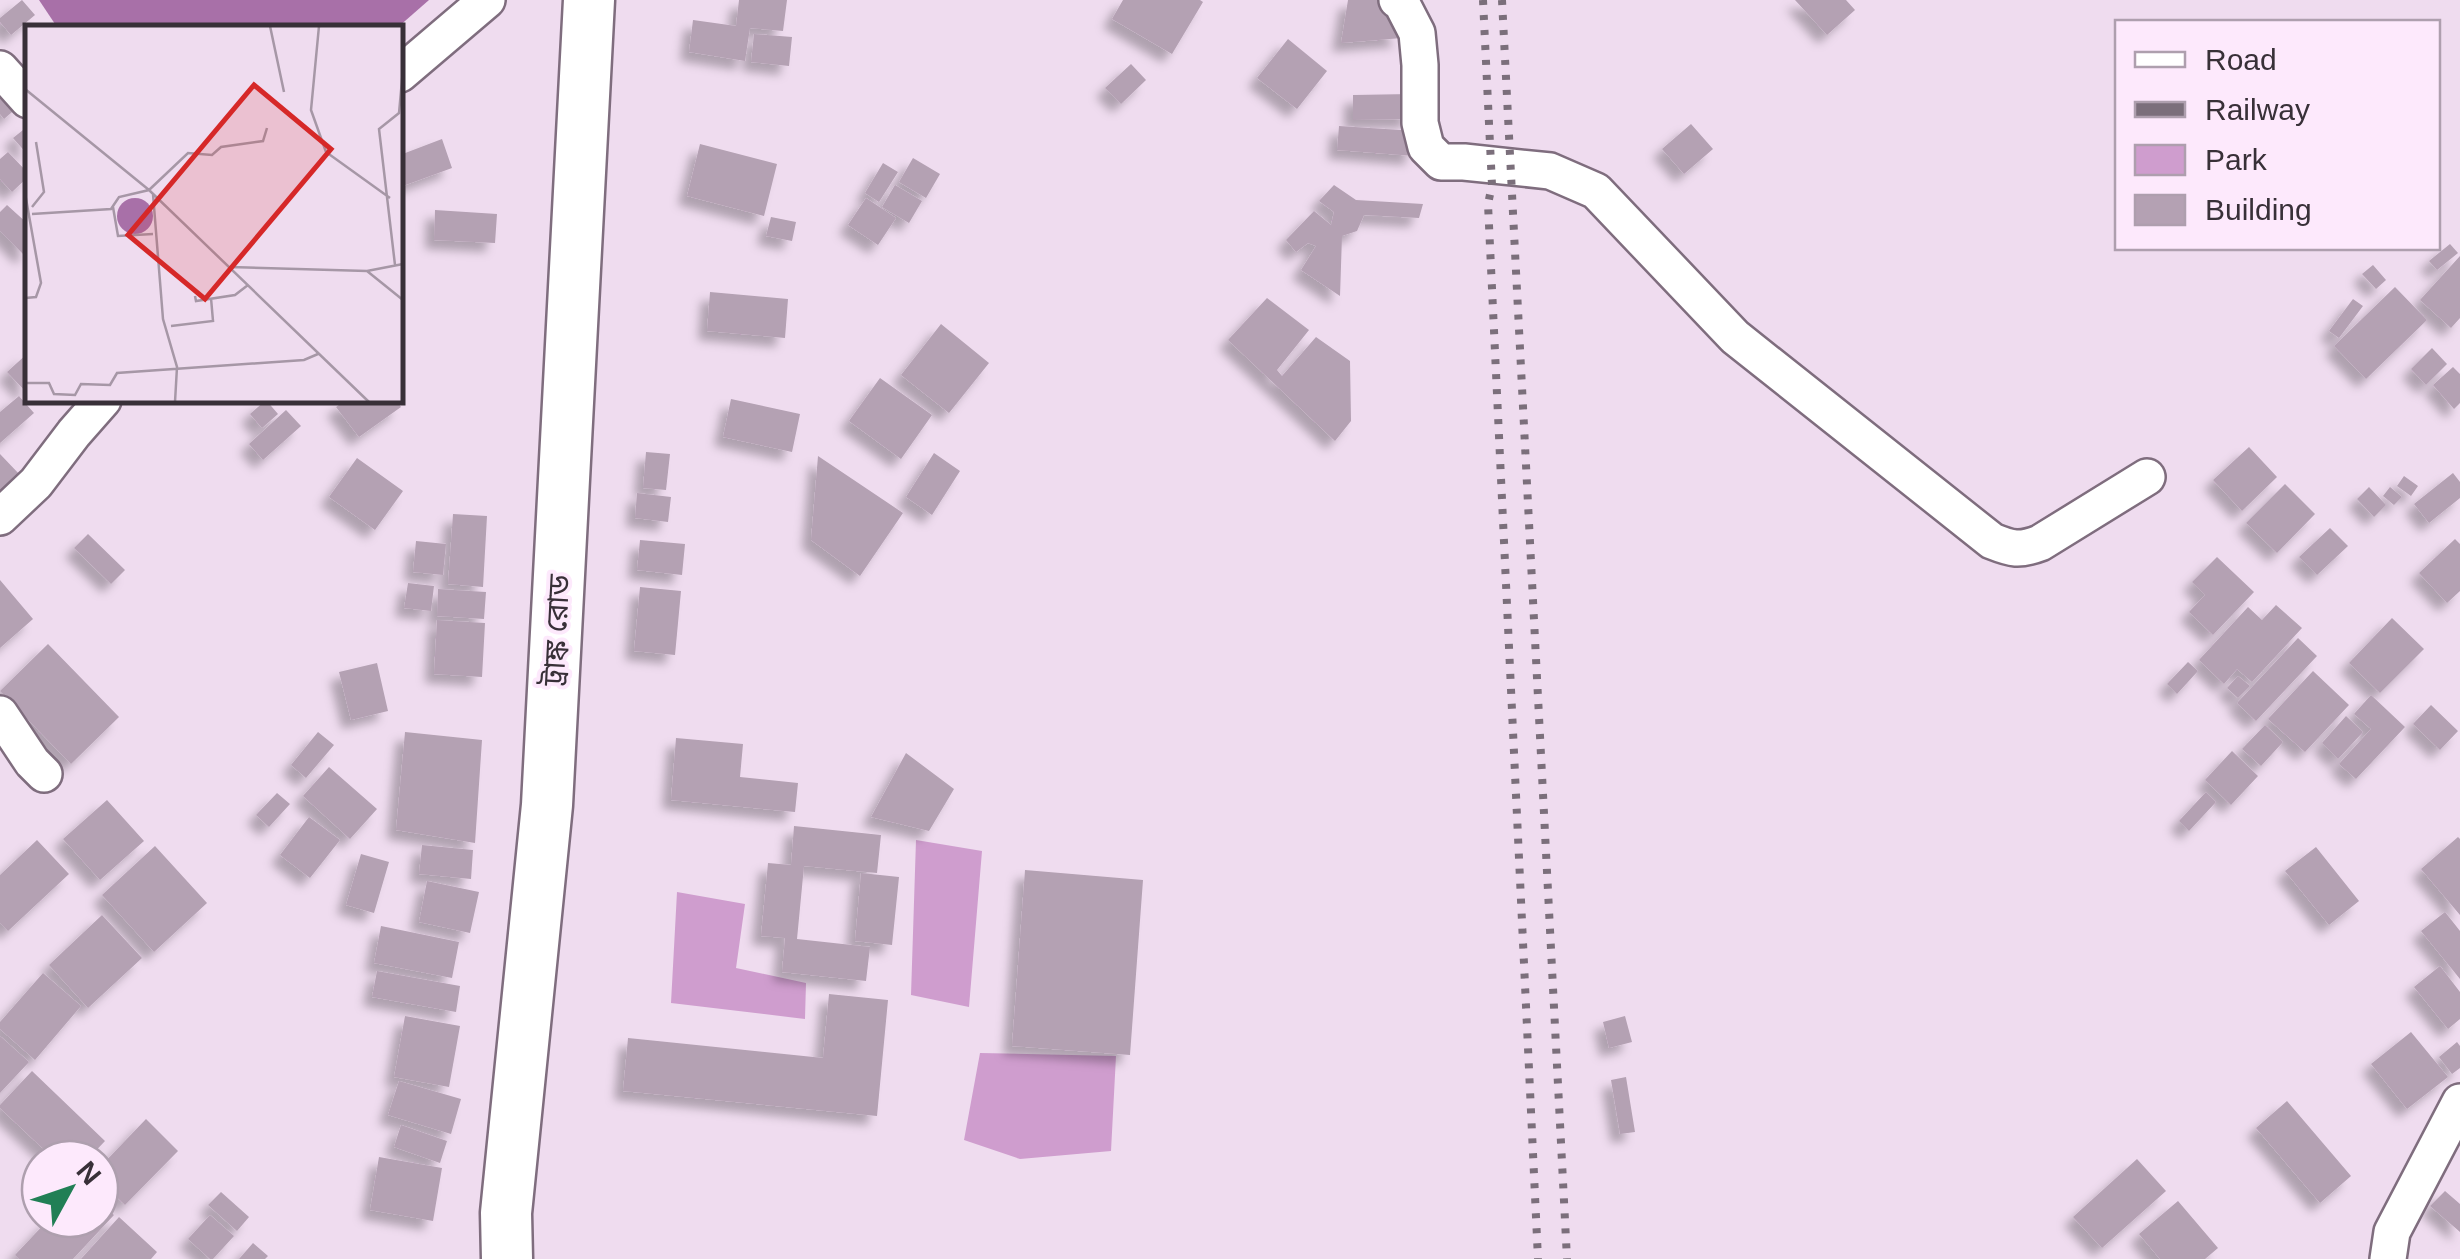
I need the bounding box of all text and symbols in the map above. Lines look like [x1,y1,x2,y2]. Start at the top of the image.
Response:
legend [2115,20,2440,250]
inset map [25,25,402,402]
text: Road [2205,43,2277,76]
text: Railway [2205,93,2310,126]
text: Park [2205,143,2268,176]
text: Building [2205,193,2312,226]
street label: ট্রাঙ্ক রোড [536,573,575,688]
north arrow [20,1139,120,1239]
text: N [70,1156,107,1191]

